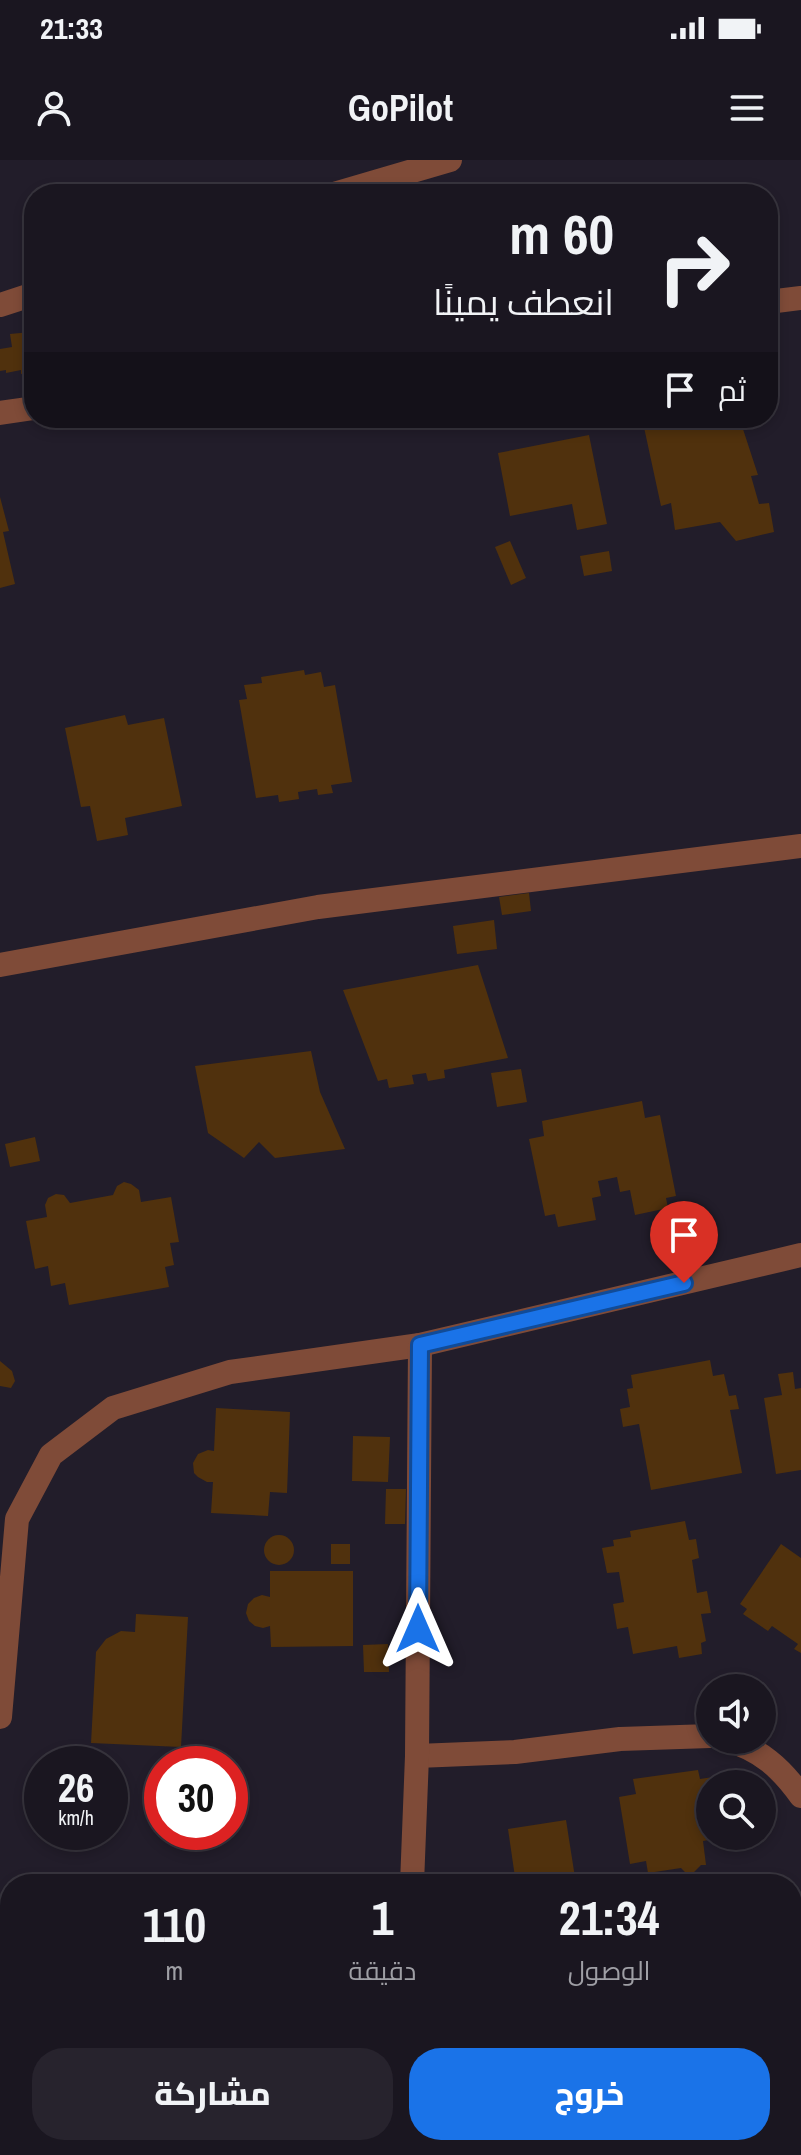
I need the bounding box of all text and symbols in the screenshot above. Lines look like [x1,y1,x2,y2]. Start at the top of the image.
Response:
text: 21:33 [40,8,103,48]
text: GoPilot [348,84,453,132]
icon: person [32,86,76,130]
icon: menu [725,86,769,130]
text: 60 m [509,196,614,271]
icon: right [642,216,746,320]
text: انعطف يمينًا [433,278,614,326]
icon: arrive [658,368,702,412]
text: ثم [718,370,746,410]
pin [650,1201,718,1283]
icon: arrive [662,1213,706,1257]
position arrow [376,1587,460,1671]
map controls [696,1674,776,1850]
button: sound [696,1674,776,1754]
speed limit sign: 30 [144,1746,248,1850]
text: 26 [58,1761,94,1814]
button: search [696,1770,776,1850]
text: km/h [58,1804,94,1831]
text: 1 [371,1885,393,1950]
text: 21:34 [559,1885,659,1950]
text: 110 [143,1892,206,1957]
text: m [165,1953,183,1988]
text: دقيقة [349,1953,416,1988]
text: الوصول [568,1953,651,1988]
button: مشاركة [32,2048,393,2140]
button: خروج [409,2048,770,2140]

